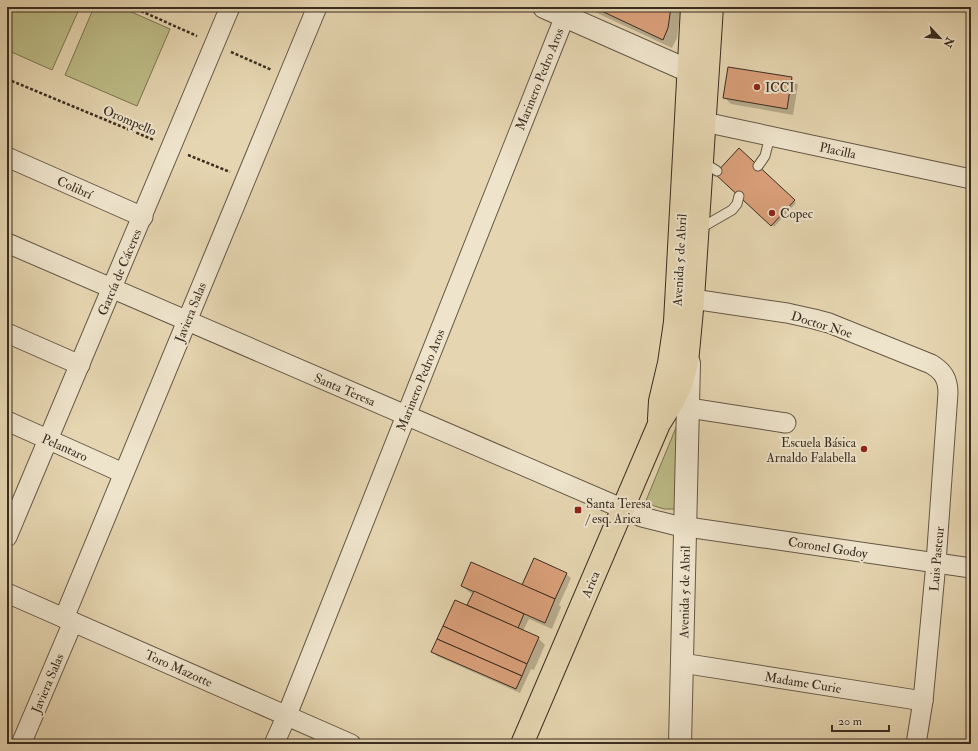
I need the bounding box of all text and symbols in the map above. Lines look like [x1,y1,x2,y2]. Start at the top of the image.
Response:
north arrow [920,18,960,58]
street label: Marinero Pedro Aros [512,25,568,133]
text: N [940,34,957,50]
place label: ICCI [765,80,794,96]
marker: ICCI [752,82,762,92]
street label: Orompello [100,103,159,140]
street label: Placilla [818,139,858,163]
street label: Colibrí [54,173,96,203]
place label: Copec [780,206,813,223]
marker: Copec [767,208,777,218]
street label: Avenida 5 de Abril [670,213,690,308]
street label: García de Cáceres [94,226,146,318]
street label: Javiera Salas [171,280,210,346]
street label: Doctor Noe [789,308,855,342]
street label: Marinero Pedro Aros [393,326,449,434]
street label: Santa Teresa [312,370,378,410]
street label: Pelantaro [39,431,90,465]
place label: Escuela Básica Arnaldo Falabella [766,435,857,466]
marker: Escuela Básica Arnaldo Falabella [859,444,869,454]
place label: Santa Teresa / esq. Arica [585,496,652,527]
marker: Santa Teresa / esq. Arica [573,505,583,515]
street label: Luis Pasteur [926,526,948,592]
street label: Coronel Godoy [787,534,869,563]
street label: Avenida 5 de Abril [676,545,694,640]
street label: Arica [578,568,604,601]
street label: Toro Mazotte [142,647,215,691]
street label: Javiera Salas [28,651,68,717]
street label: Madame Curie [763,669,843,697]
scale bar [832,707,889,733]
text: 20 m [838,714,863,729]

